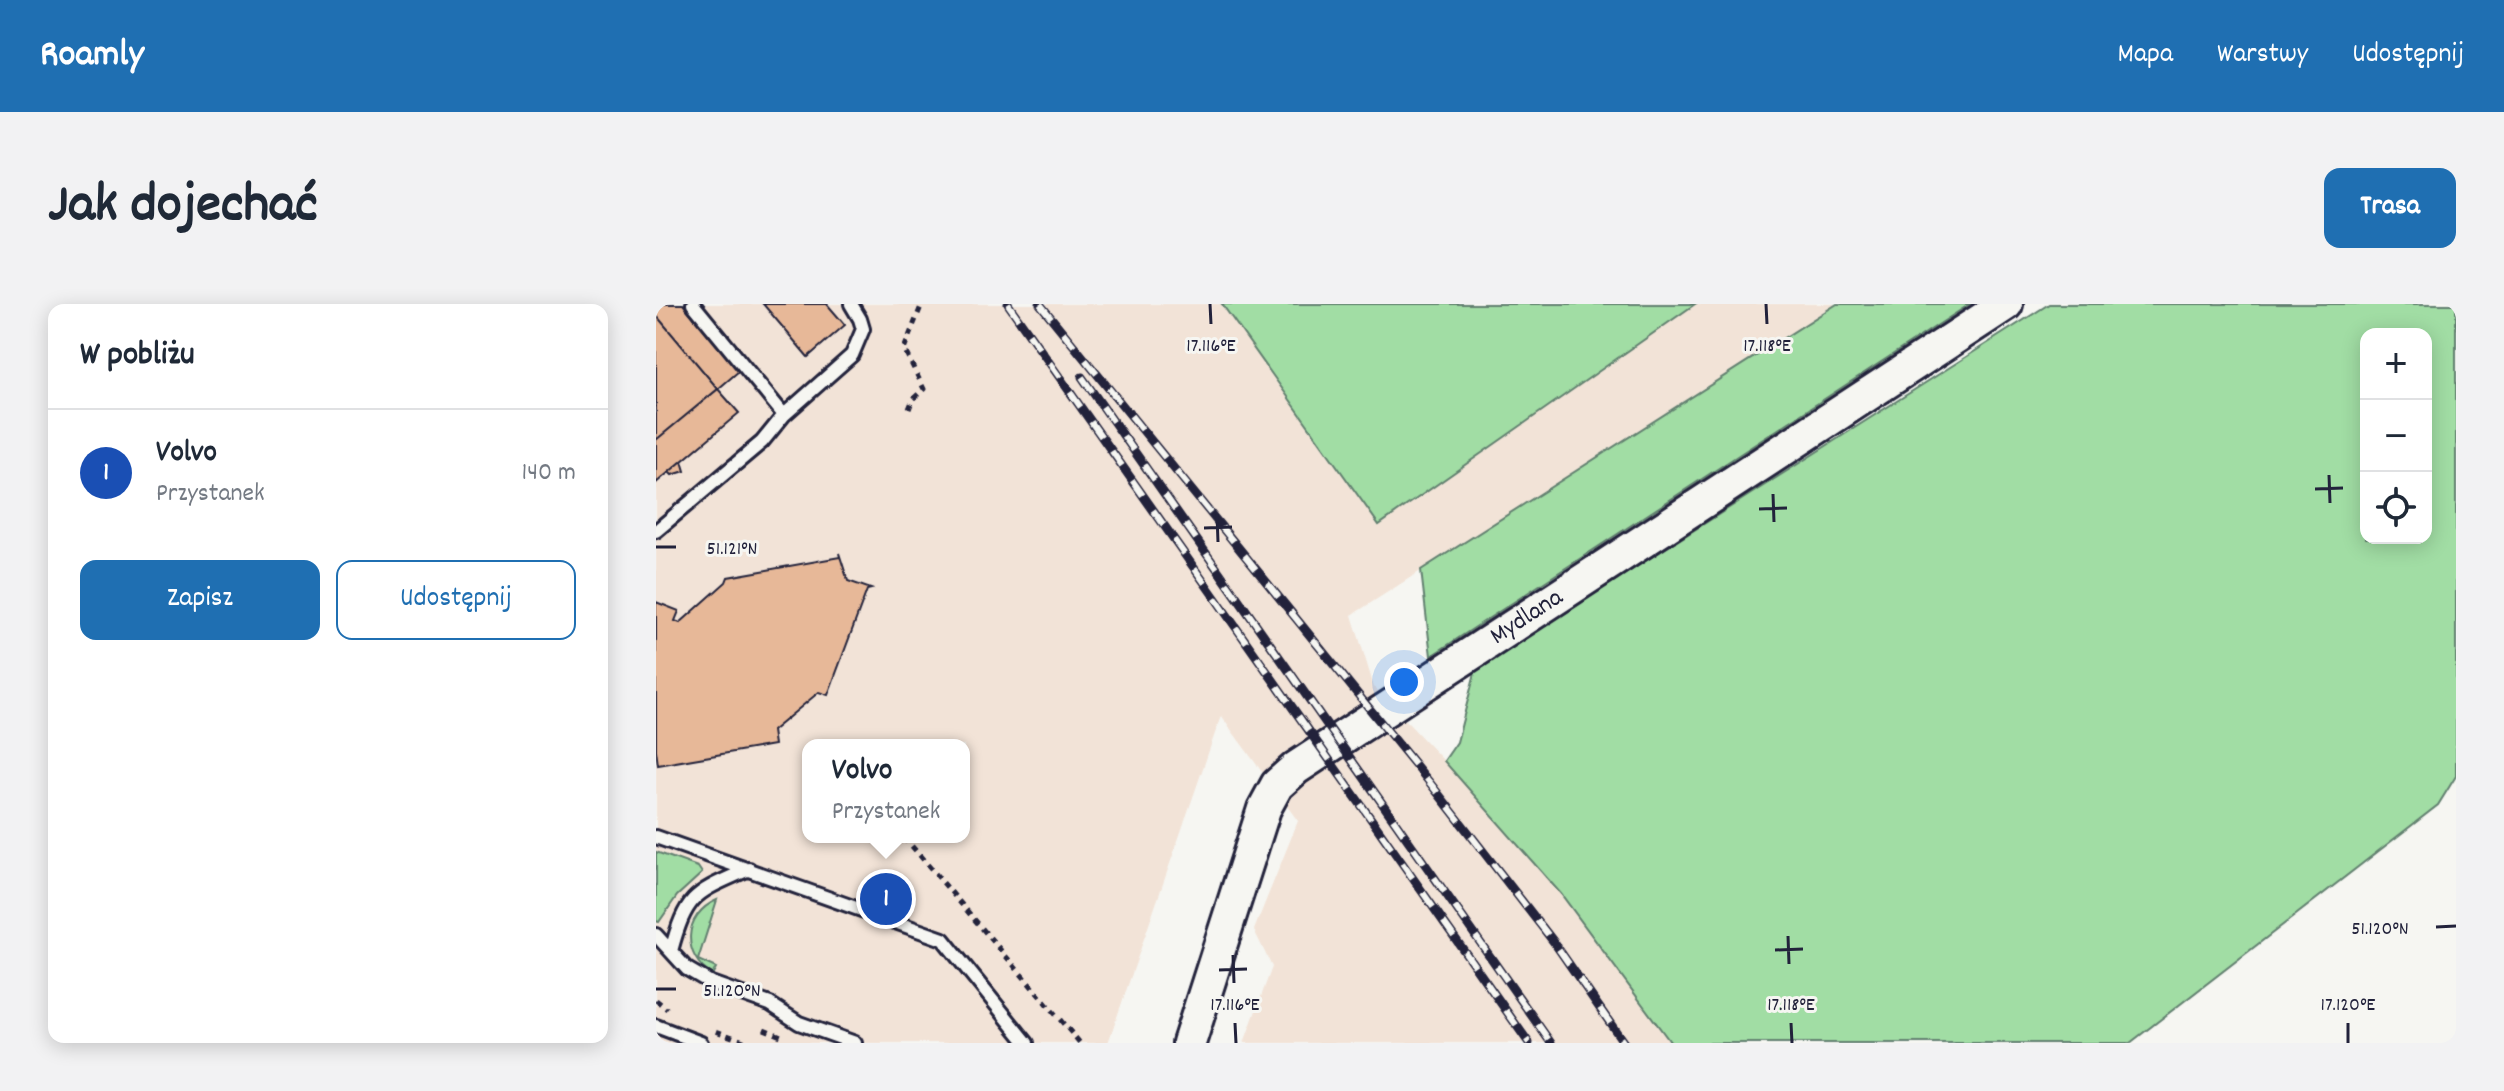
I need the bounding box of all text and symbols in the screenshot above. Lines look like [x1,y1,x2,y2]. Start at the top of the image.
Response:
text: Roamly [40,29,144,84]
text: Mapa [2117,36,2173,76]
text: Warstwy [2217,36,2308,76]
text: Udostępnij [2352,36,2464,76]
text: Jak dojechać [48,168,318,248]
button: Trasa [2324,168,2456,248]
map controls [2360,328,2432,544]
button: + [2360,328,2432,400]
text: W pobliżu [80,332,195,381]
text: 17.116°E [1186,333,1236,361]
text: 17.118°E [1743,333,1791,361]
button: − [2360,400,2432,472]
text: Volvo [156,433,217,476]
text: 1 [103,455,109,492]
text: 140 m [522,455,576,492]
button: locate [2360,472,2432,544]
text: Przystanek [156,476,265,513]
text: 51.121°N [707,536,757,564]
button: Zapisz [80,560,320,640]
button: Udostępnij [336,560,576,640]
street label: Mydlana [1483,579,1571,655]
your location [1384,662,1424,702]
popup [802,739,970,843]
text: Volvo [832,751,892,794]
text: Przystanek [832,794,940,831]
pin: 1 [860,869,912,929]
text: 51.120°N [2351,916,2409,944]
text: 51.120°N [703,978,761,1006]
text: 17.116°E [1210,992,1260,1020]
text: 17.118°E [1767,992,1815,1020]
text: 17.120°E [2321,992,2375,1020]

